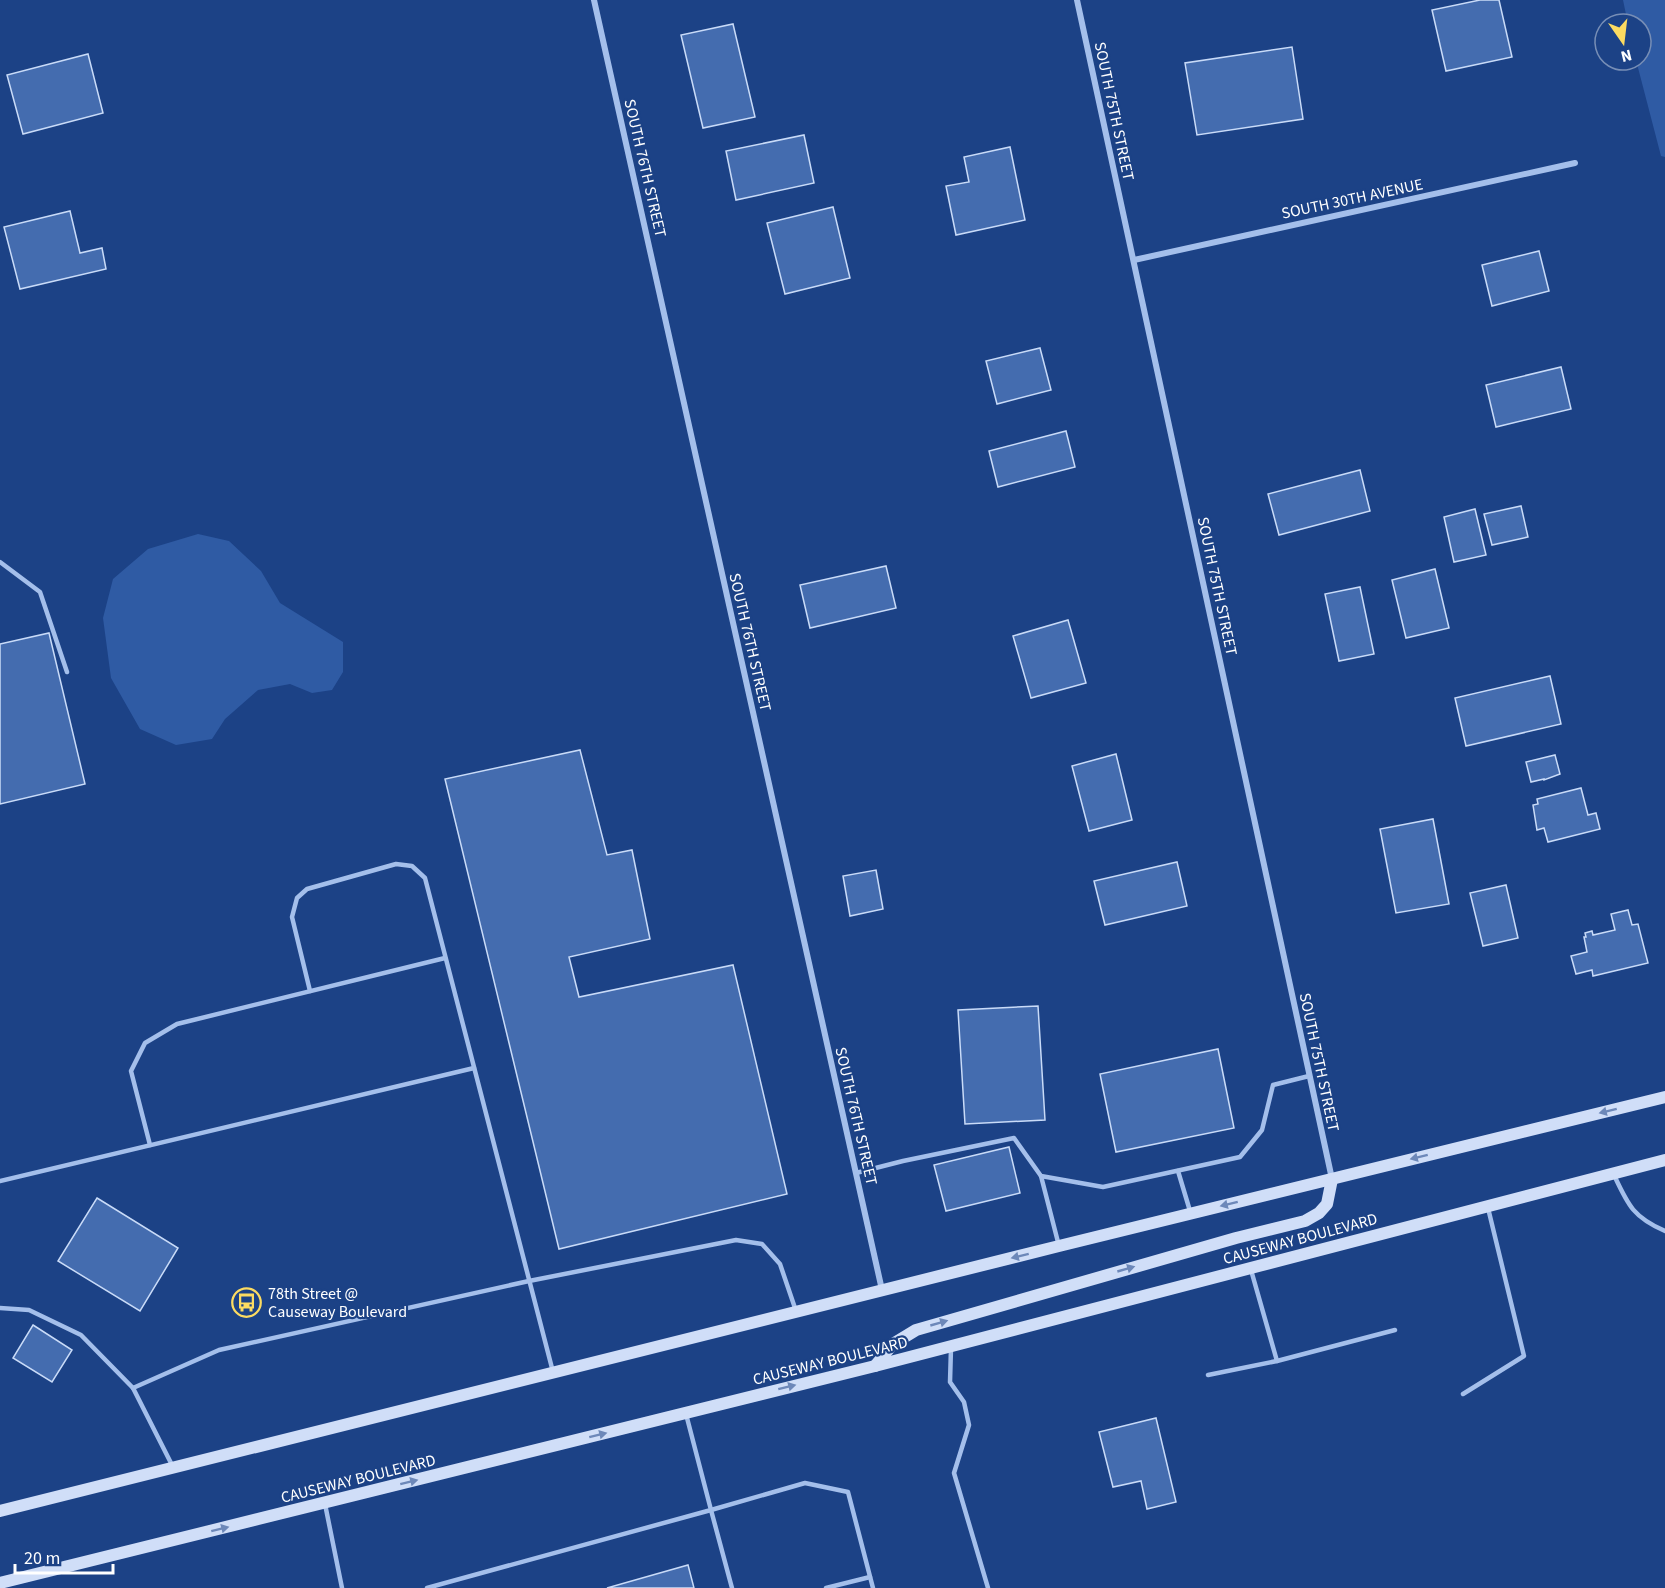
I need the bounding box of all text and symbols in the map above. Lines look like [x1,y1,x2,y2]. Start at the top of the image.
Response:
north arrow [1593,12,1653,72]
street label: SOUTH 75TH STREET [1089,40,1140,183]
text: N [1619,44,1634,68]
street label: SOUTH 76TH STREET [618,97,672,240]
street label: SOUTH 30TH AVENUE [1279,173,1425,225]
street label: SOUTH 75TH STREET [1192,515,1243,658]
street label: SOUTH 76TH STREET [723,571,777,714]
street label: SOUTH 75TH STREET [1294,991,1345,1134]
street label: SOUTH 76TH STREET [829,1045,883,1188]
one-way arrow [1599,1107,1617,1117]
one-way arrow [1410,1153,1428,1163]
one-way arrow [1220,1200,1238,1209]
street label: CAUSEWAY BOULEVARD [1221,1208,1380,1270]
one-way arrow [1011,1251,1029,1261]
one-way arrow [1117,1264,1135,1274]
place label: 78th Street @ Causeway Boulevard [268,1283,407,1323]
bus stop icon: 78th Street @ Causeway Boulevard [231,1286,263,1318]
one-way arrow [930,1318,948,1327]
street label: CAUSEWAY BOULEVARD [751,1331,910,1391]
one-way arrow [778,1382,797,1392]
one-way arrow [589,1429,607,1439]
street label: CAUSEWAY BOULEVARD [279,1449,438,1509]
one-way arrow [400,1477,418,1487]
one-way arrow [211,1524,229,1534]
scale bar [15,1537,112,1575]
text: 20 m [24,1546,60,1571]

